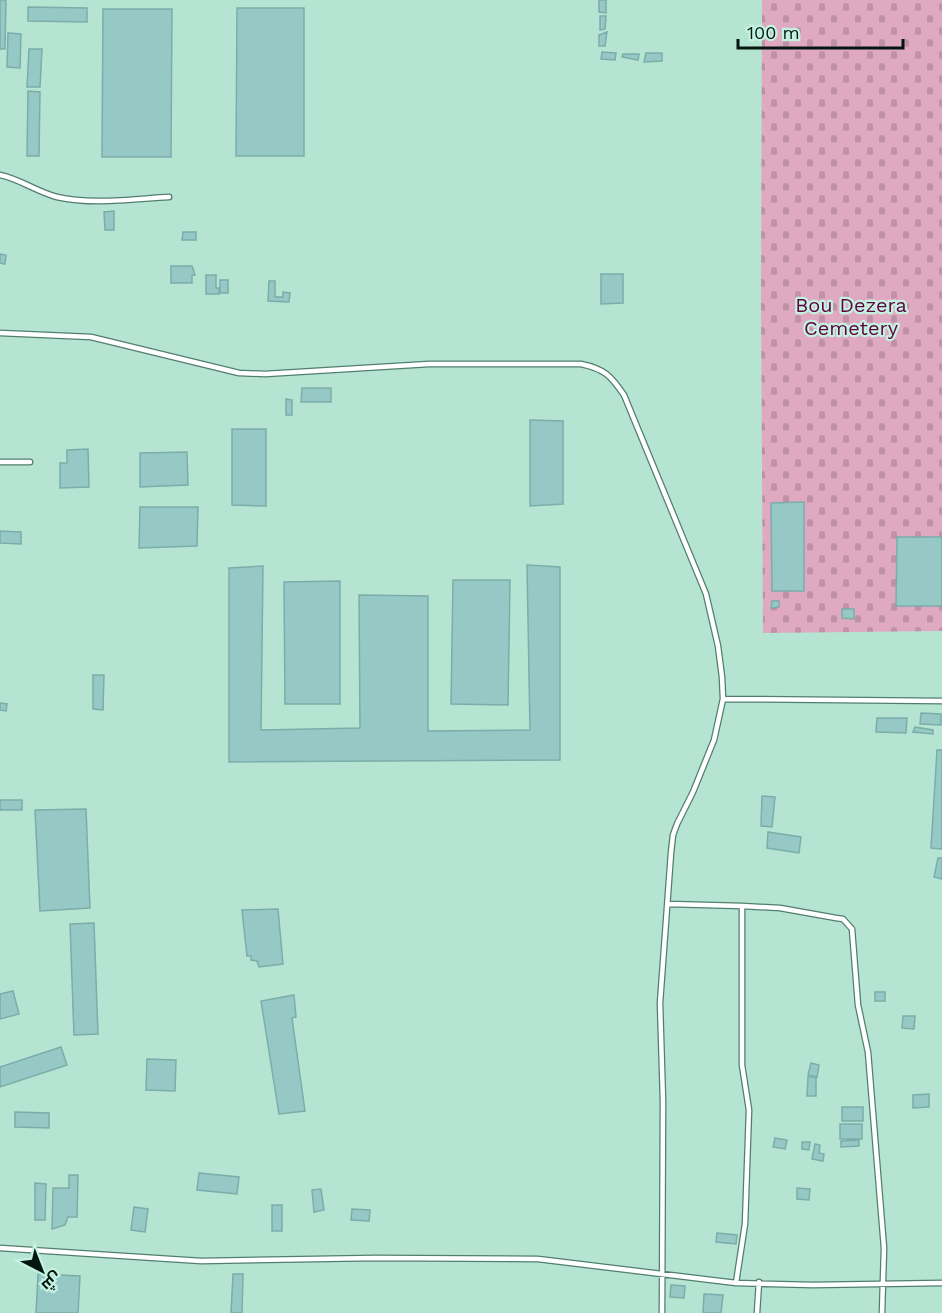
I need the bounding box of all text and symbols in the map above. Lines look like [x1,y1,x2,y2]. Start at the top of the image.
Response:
scale bar [738,12,903,50]
text: 100 m [747,22,800,43]
park label: Bou Dezera Cemetery [795,293,907,340]
north arrow [12,1241,72,1301]
text: ش [38,1268,66,1296]

